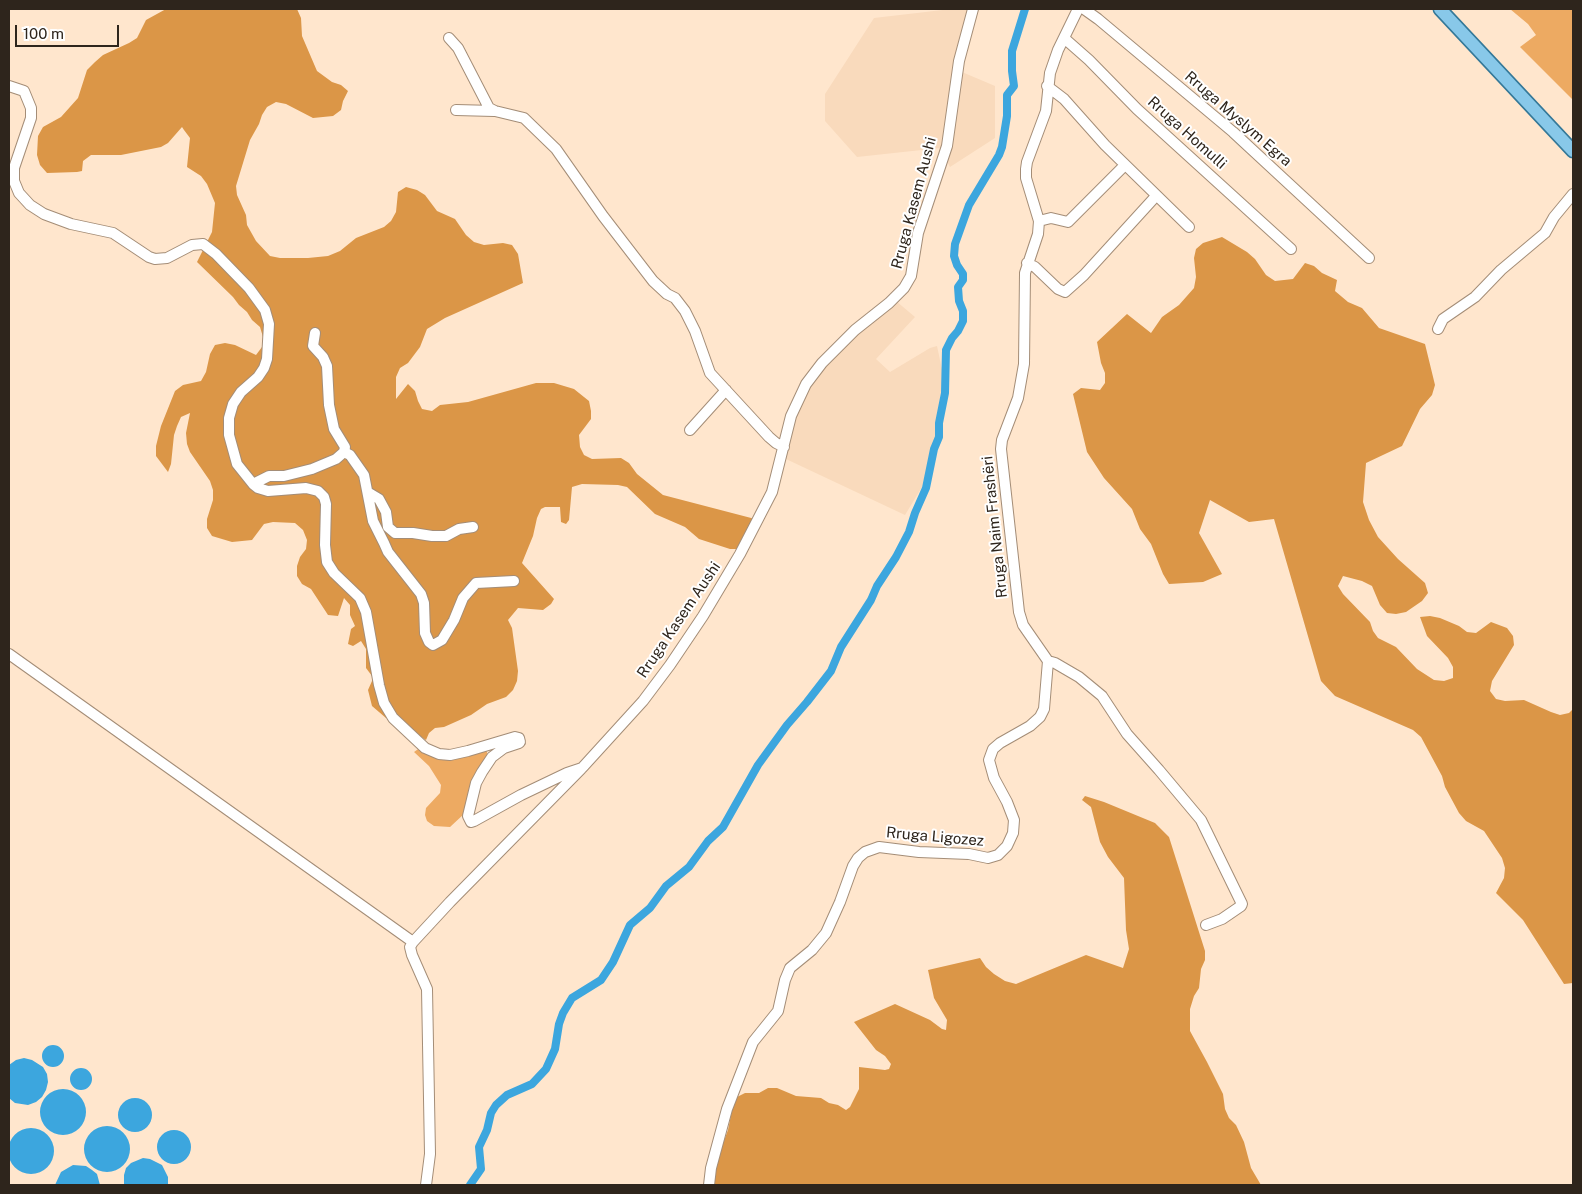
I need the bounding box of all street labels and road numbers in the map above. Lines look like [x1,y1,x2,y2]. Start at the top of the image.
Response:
street label: Rruga Myslym Egra [1181,68,1295,170]
street label: Rruga Homulli [1144,93,1230,173]
street label: Rruga Kasem Aushi [888,135,940,271]
street label: Rruga Naim Frashëri [979,455,1011,599]
street label: Rruga Kasem Aushi [634,559,724,681]
street label: Rruga Ligozez [885,824,985,850]

